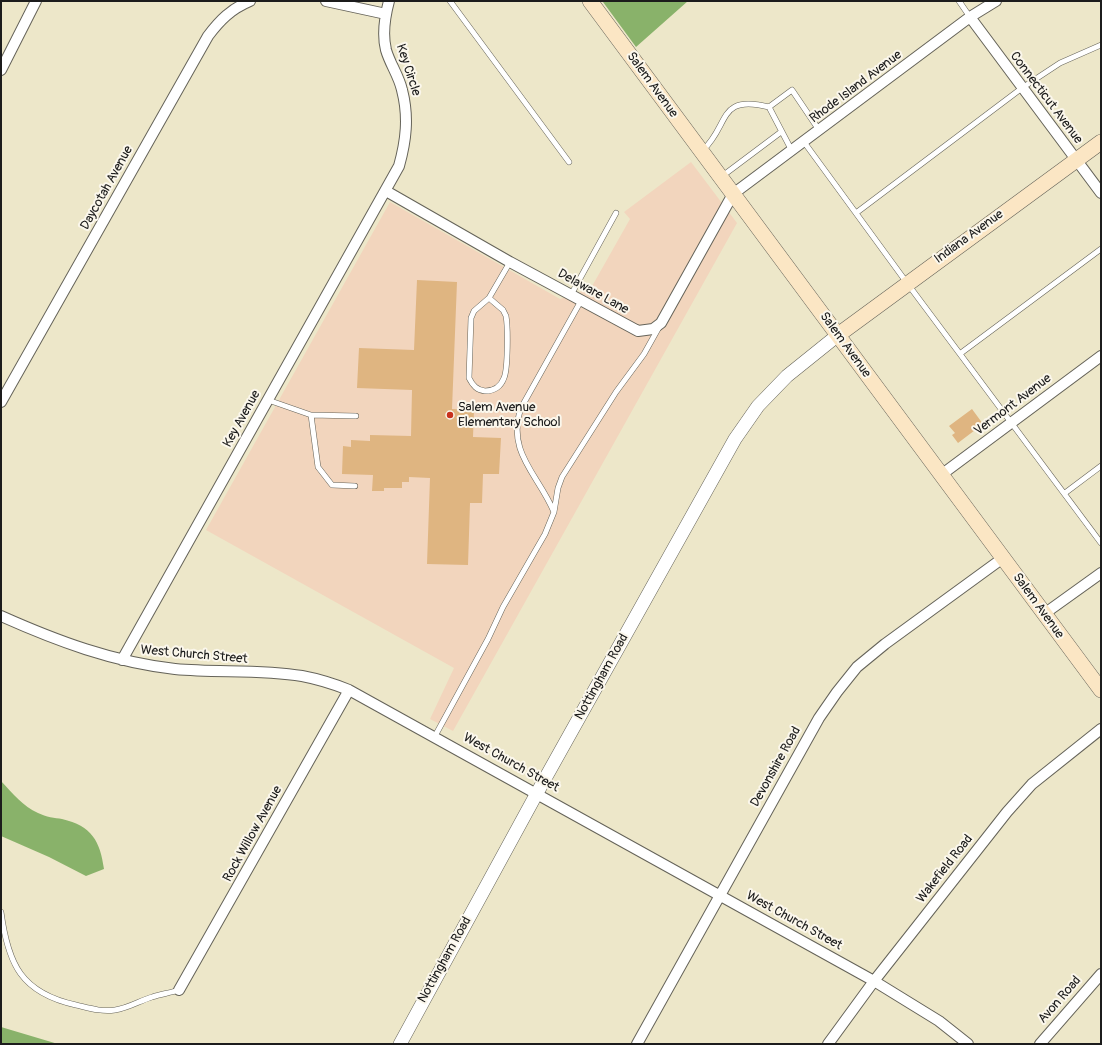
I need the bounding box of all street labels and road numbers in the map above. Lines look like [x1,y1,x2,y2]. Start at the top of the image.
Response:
street label: Key Circle [392,42,424,98]
street label: Rhode Island Avenue [807,47,905,127]
street label: Salem Avenue [623,49,681,121]
street label: Connecticut Avenue [1006,49,1086,147]
street label: Daycotah Avenue [78,143,136,233]
street label: Indiana Avenue [931,207,1007,267]
street label: Delaware Lane [555,266,631,318]
street label: Salem Avenue [816,309,874,381]
street label: Vermont Avenue [971,371,1055,439]
street label: Key Avenue [220,388,264,450]
street label: Salem Avenue [1009,570,1067,642]
street label: Nottingham Road [572,631,632,723]
street label: West Church Street [140,643,248,667]
street label: Devonshire Road [748,724,804,810]
street label: West Church Street [460,730,562,796]
street label: Rock Willow Avenue [220,783,286,885]
street label: Wakefield Road [914,832,976,906]
street label: West Church Street [743,888,845,954]
street label: Nottingham Road [415,914,475,1006]
street label: Avon Road [1035,973,1085,1027]

